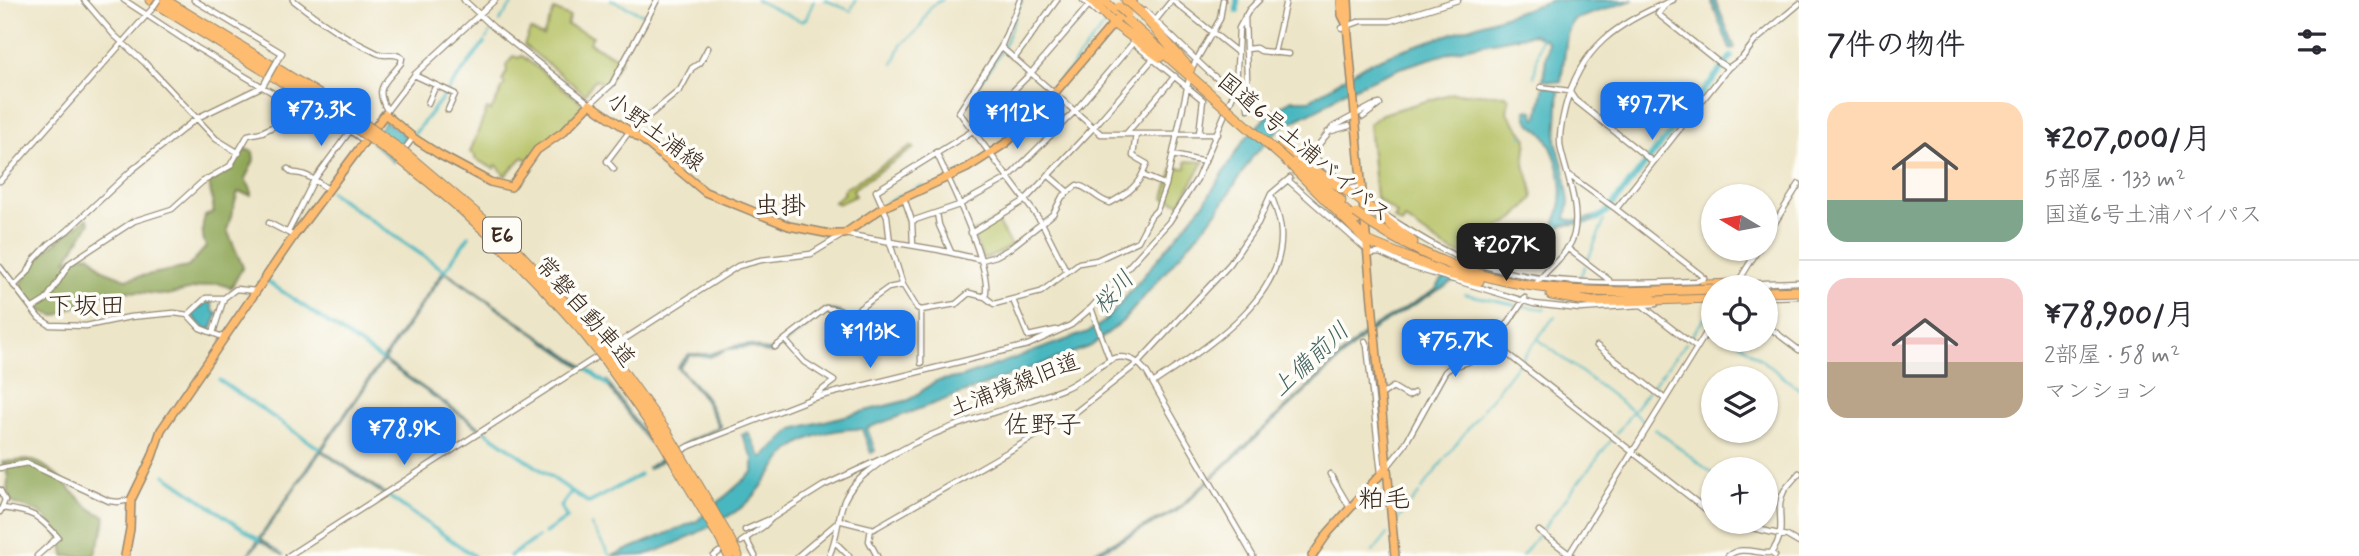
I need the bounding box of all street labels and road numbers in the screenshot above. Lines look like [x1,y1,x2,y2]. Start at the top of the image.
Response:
street label: 国道6号土浦バイパス [1210,67,1397,230]
street label: 小野土浦線 [600,86,710,179]
road number: E6 [483,218,521,252]
street label: 常磐自動車道 [528,250,641,374]
street label: 土浦境線旧道 [945,347,1085,425]

